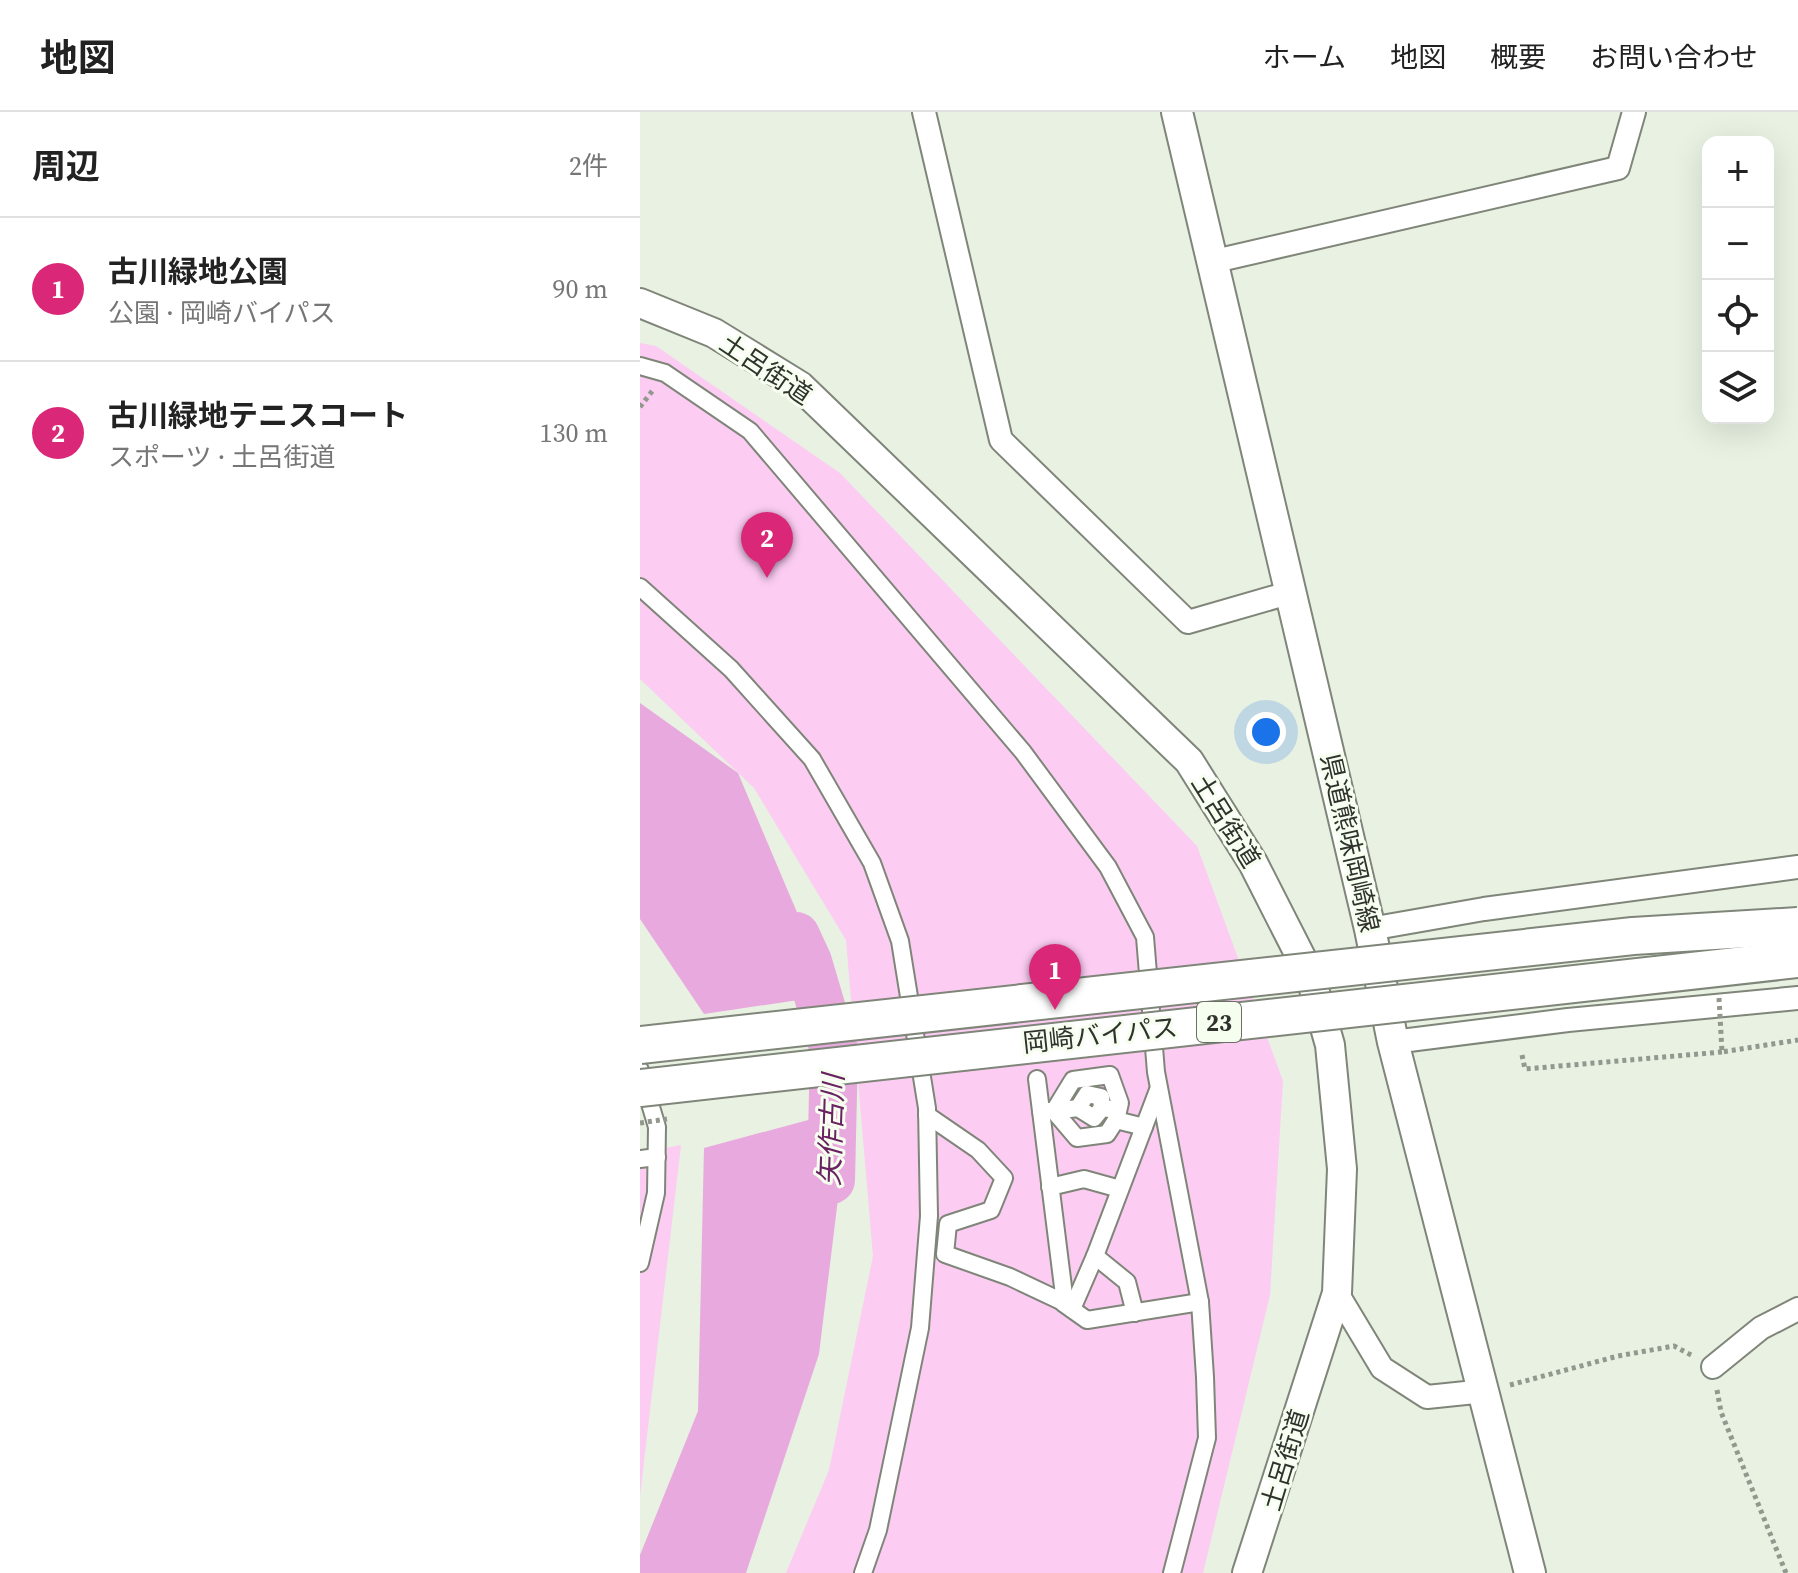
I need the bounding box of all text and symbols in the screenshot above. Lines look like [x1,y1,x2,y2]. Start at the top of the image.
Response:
text: 地図 [40,32,116,84]
text: ホーム [1263,38,1346,76]
text: 地図 [1390,38,1446,76]
text: 概要 [1490,38,1546,76]
text: お問い合わせ [1590,38,1758,76]
map controls [1702,136,1774,424]
button: + [1702,136,1774,208]
text: 周辺 [32,143,100,189]
text: 2件 [569,148,608,184]
button: − [1702,208,1774,280]
text: 古川緑地公園 [108,251,288,292]
text: 1 [51,271,65,307]
text: 90 m [553,271,608,307]
button: locate [1702,280,1774,352]
text: 公園 · 岡崎バイパス [108,295,335,331]
street label: 土呂街道 [713,325,819,413]
button: layers [1702,352,1774,424]
text: 古川緑地テニスコート [108,395,408,436]
text: 2 [51,415,65,451]
text: 130 m [540,415,608,451]
text: スポーツ · 土呂街道 [108,439,335,475]
pin: 2 [741,512,793,578]
your location [1246,712,1286,752]
street label: 県道熊味岡崎線 [1312,750,1388,936]
street label: 土呂街道 [1183,767,1269,875]
pin: 1 [1029,944,1081,1010]
road number: 23 [1197,1002,1241,1042]
street label: 岡崎バイパス [1021,1009,1179,1061]
water label: 矢作古川 [810,1070,852,1187]
street label: 土呂街道 [1253,1405,1317,1515]

